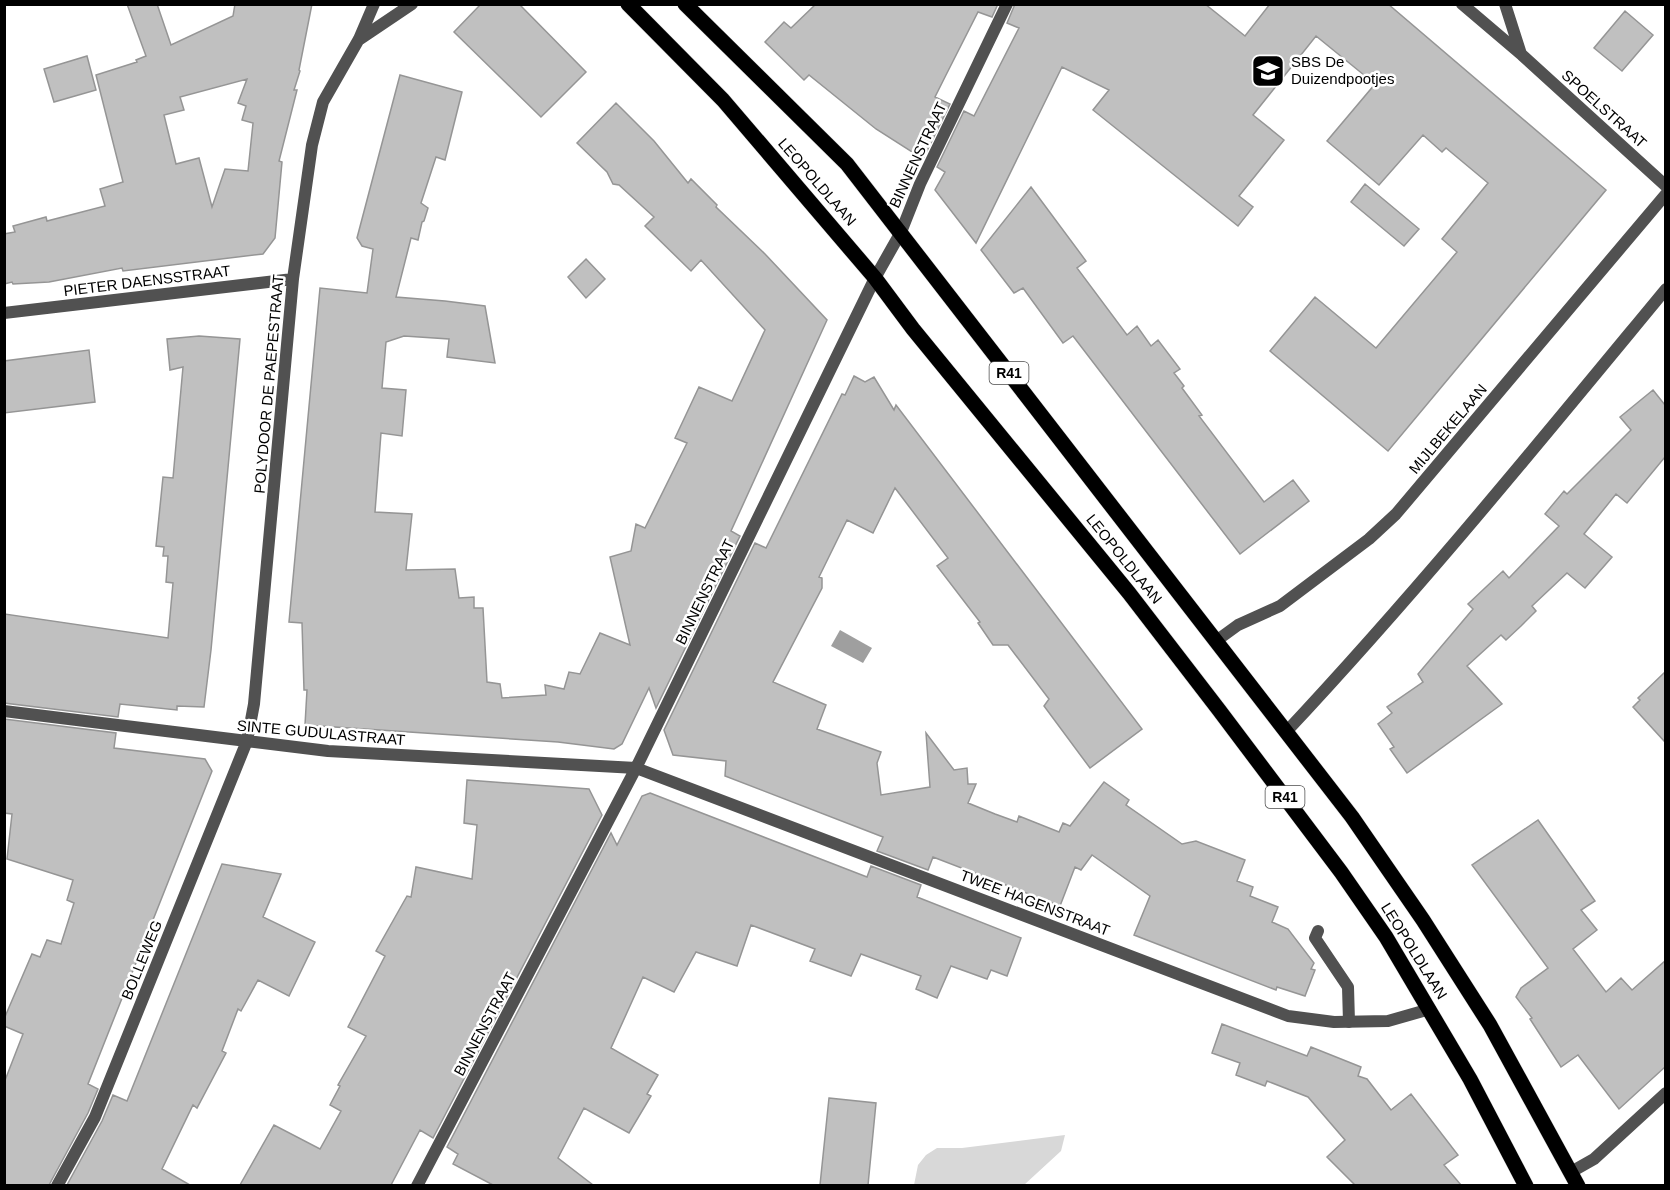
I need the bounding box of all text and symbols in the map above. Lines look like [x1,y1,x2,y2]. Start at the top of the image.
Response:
school or university icon: SBS De Duizendpootjes [1250,53,1286,89]
place label: SBS De Duizendpootjes [1291,53,1394,87]
street label: SPOELSTRAAT [1558,66,1650,151]
street label: BINNENSTRAAT [886,99,949,210]
street label: LEOPOLDLAAN [775,135,860,229]
street label: PIETER DAENSSTRAAT [62,262,231,299]
street label: POLYDOOR DE PAEPESTRAAT [250,274,287,494]
road number: R41 [990,362,1028,384]
street label: MIJLBEKELAAN [1405,380,1490,477]
street label: LEOPOLDLAAN [1083,511,1166,607]
street label: BINNENSTRAAT [672,536,737,647]
street label: SINTE GUDULASTRAAT [236,717,406,748]
road number: R41 [1266,786,1304,808]
street label: TWEE HAGENSTRAAT [958,866,1112,939]
street label: LEOPOLDLAAN [1378,900,1451,1002]
street label: BOLLEWEG [118,918,165,1002]
street label: BINNENSTRAAT [450,969,519,1078]

